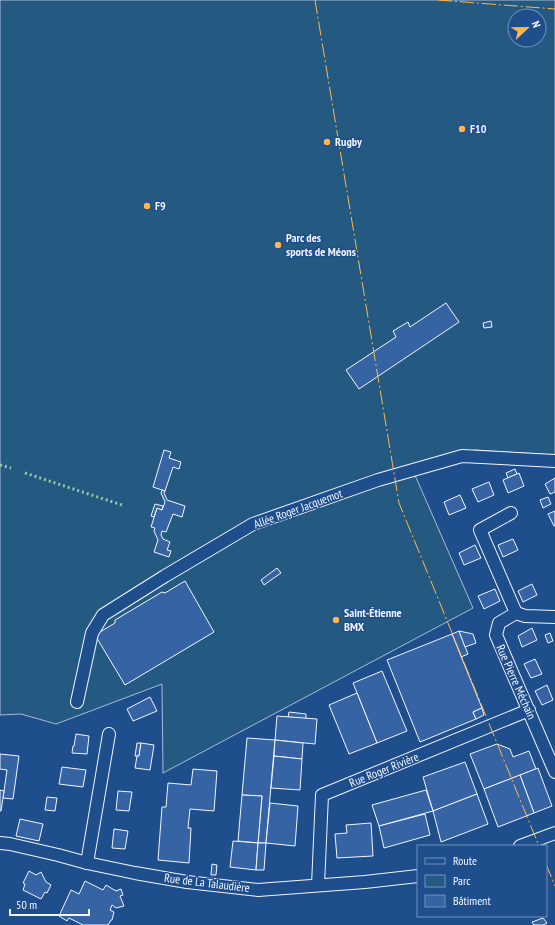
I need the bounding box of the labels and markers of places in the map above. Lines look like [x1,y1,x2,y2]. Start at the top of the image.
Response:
place label: F10 [470,121,487,136]
marker: F10 [457,124,467,134]
place label: Rugby [335,134,362,149]
marker: Rugby [322,137,332,147]
place label: F9 [155,198,166,213]
marker: F9 [142,201,152,211]
place label: Parc des sports de Méons [286,230,356,259]
marker: Parc des sports de Méons [273,240,283,250]
place label: Saint-Étienne BMX [344,605,402,634]
marker: Saint-Étienne BMX [331,615,341,625]

